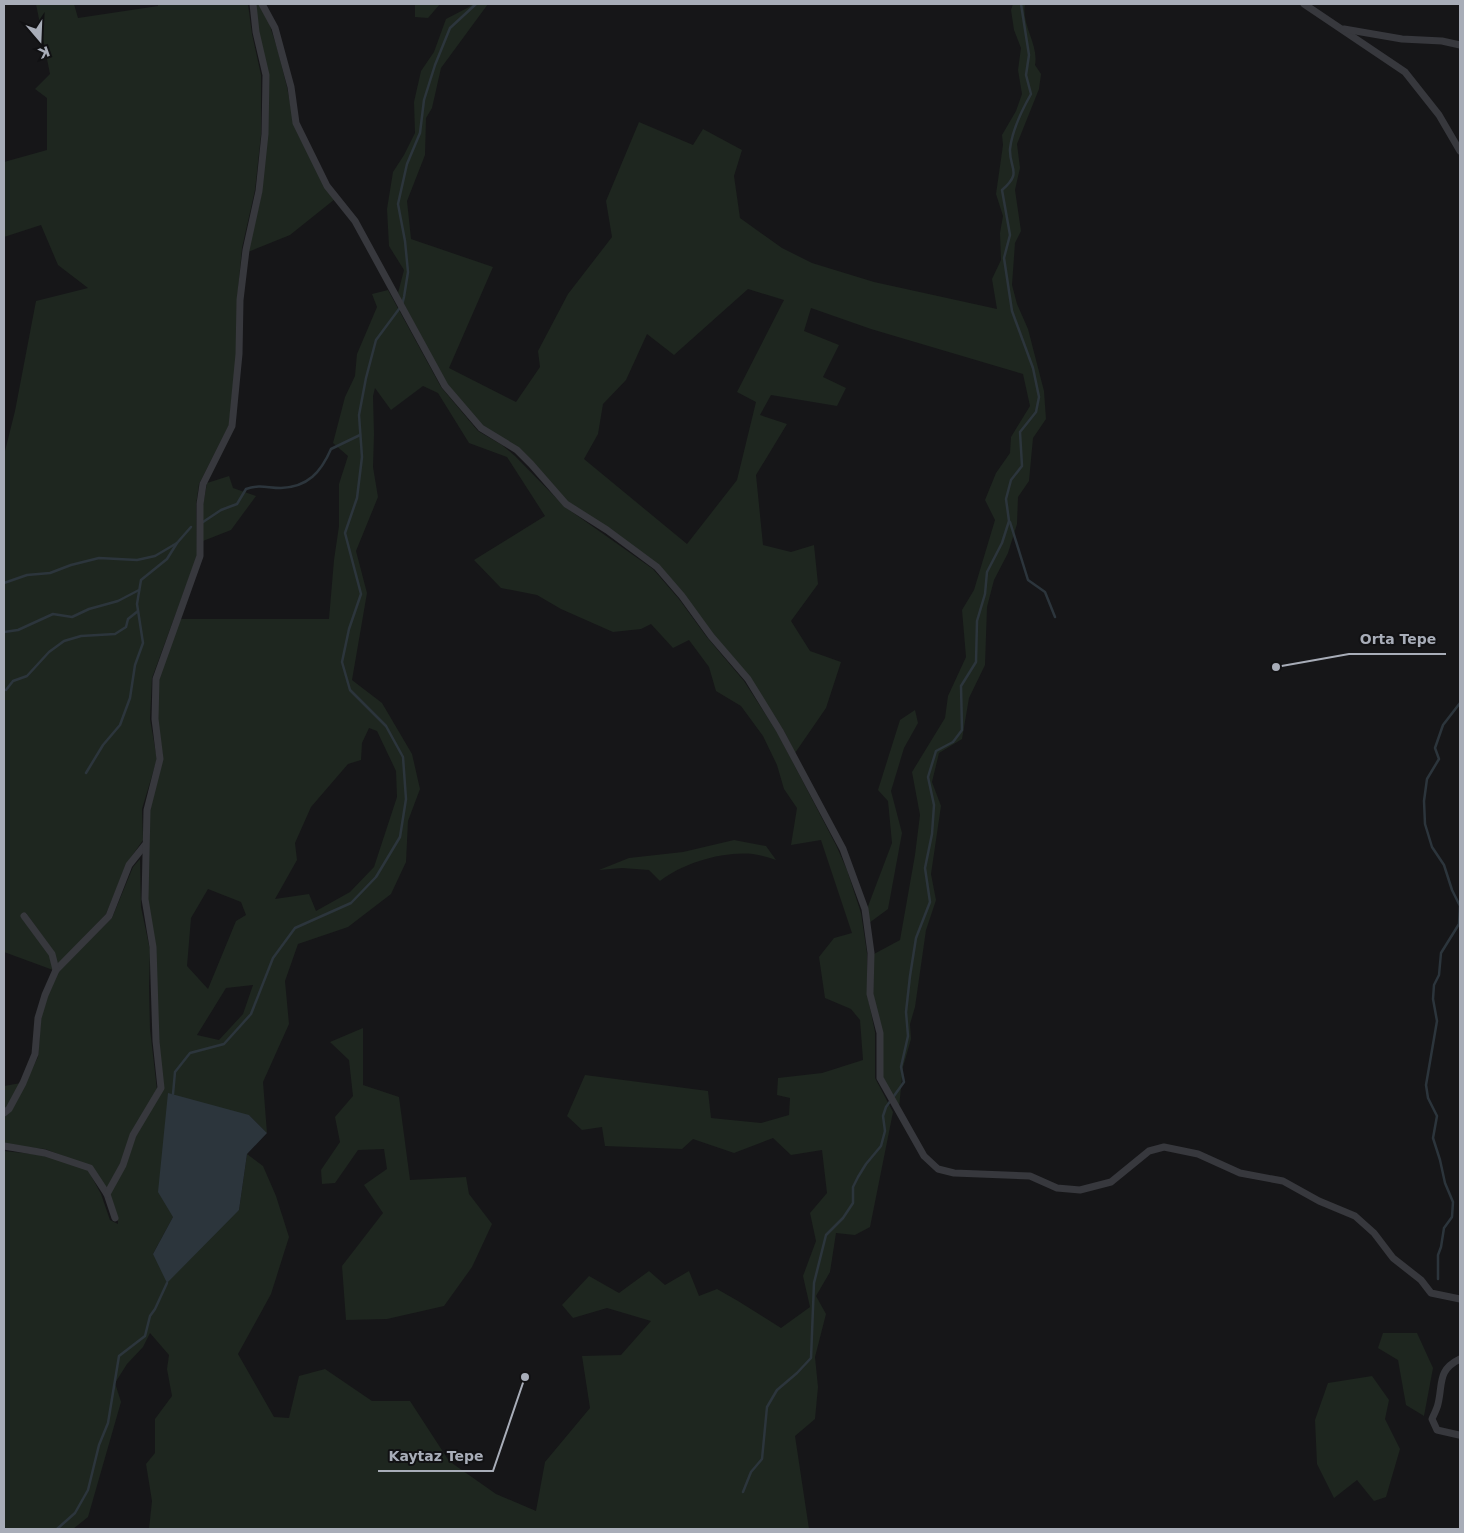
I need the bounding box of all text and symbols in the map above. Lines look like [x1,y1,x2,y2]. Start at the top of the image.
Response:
north arrow [15,15,65,65]
text: K [35,43,52,62]
callout: Orta Tepe [1349,625,1446,654]
text: Orta Tepe [1360,631,1436,647]
callout: Kaytaz Tepe [378,1442,493,1471]
text: Kaytaz Tepe [389,1448,483,1464]

